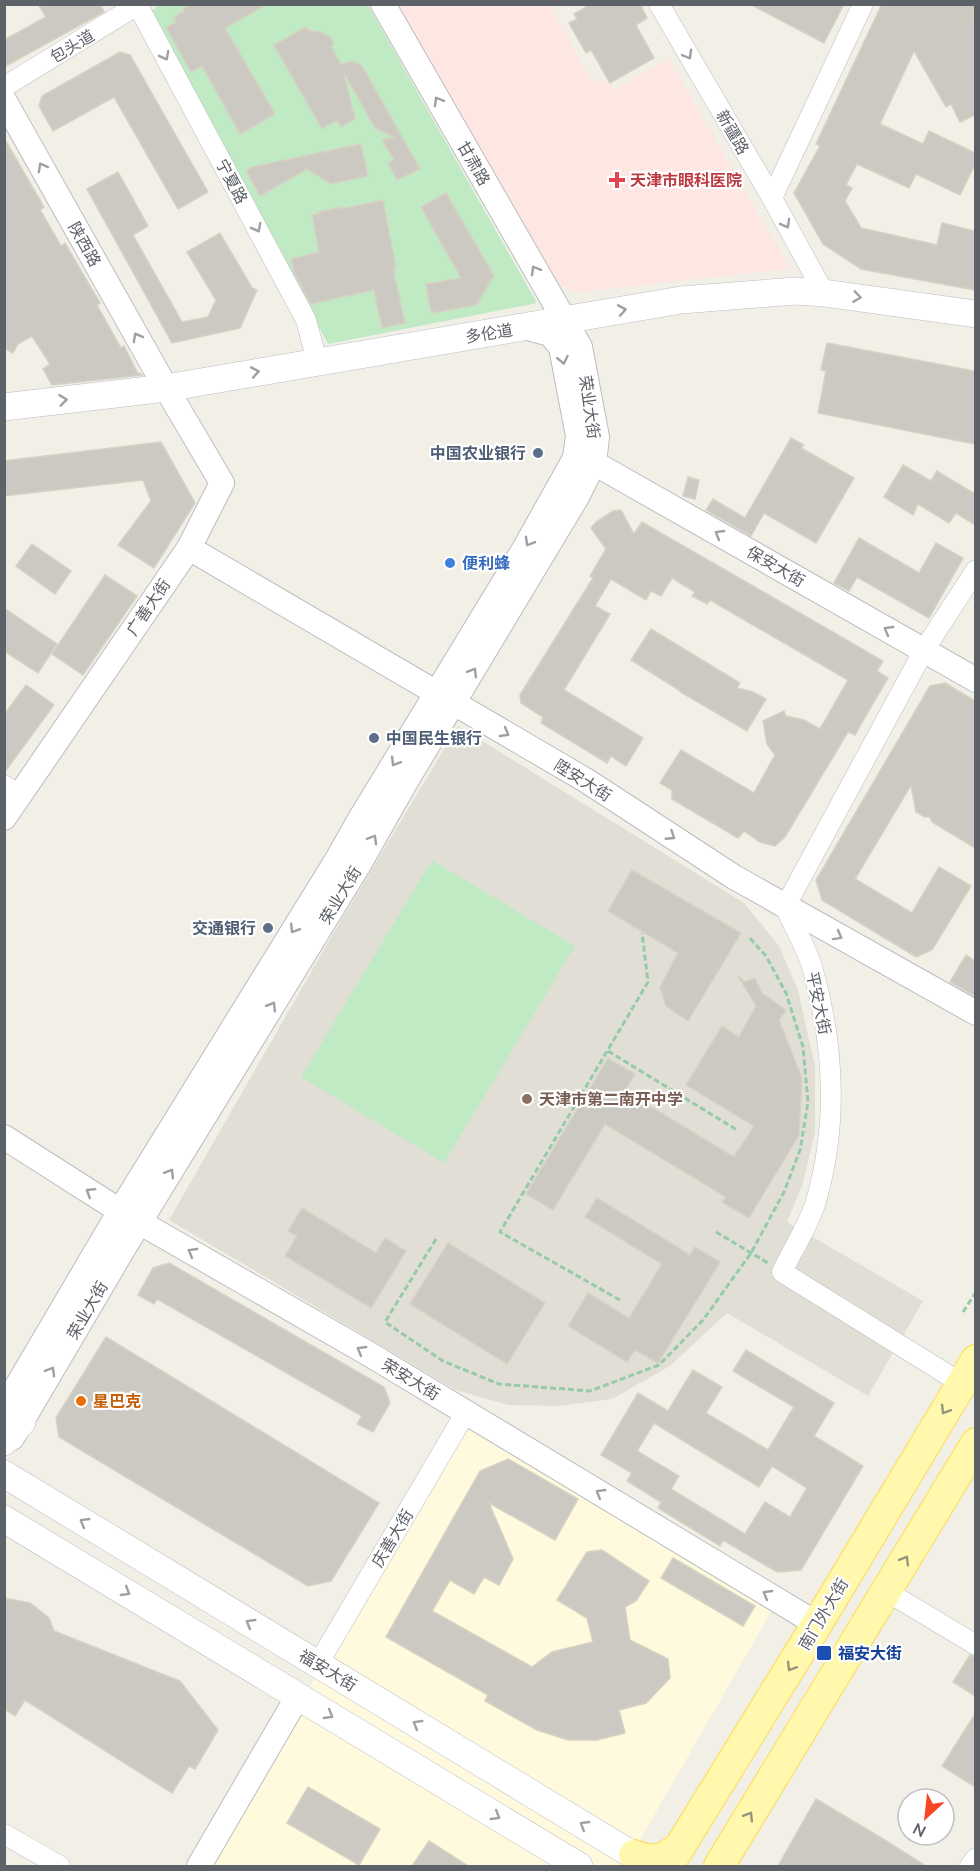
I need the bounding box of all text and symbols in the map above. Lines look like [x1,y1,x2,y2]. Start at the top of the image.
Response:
street label: 包头道 [46,25,99,69]
one-way arrow [681,49,692,59]
one-way arrow [158,50,169,60]
one-way arrow [434,97,446,107]
street label: 新疆路 [711,106,754,159]
street label: 甘肃路 [452,137,495,190]
street label: 宁夏路 [210,155,252,208]
one-way arrow [38,162,49,173]
place label: 天津市眼科医院 [630,170,742,192]
marker: 天津市眼科医院 [608,171,626,189]
street label: 陕西路 [63,218,105,271]
one-way arrow [779,218,790,228]
one-way arrow [250,222,261,232]
one-way arrow [531,266,543,276]
one-way arrow [853,291,862,303]
one-way arrow [617,305,627,317]
street label: 多伦道 [464,319,515,349]
one-way arrow [133,332,144,343]
one-way arrow [556,355,569,365]
one-way arrow [250,366,260,379]
street label: 荣业大街 [574,374,604,440]
one-way arrow [58,394,67,407]
place label: 中国农业银行 [430,443,526,465]
marker: 中国农业银行 [531,446,545,460]
one-way arrow [715,529,725,541]
one-way arrow [524,536,536,546]
street label: 保安大街 [742,541,809,592]
place label: 便利蜂 [462,553,510,575]
marker: 便利蜂 [443,556,457,570]
street label: 广善大街 [122,575,176,640]
one-way arrow [884,626,894,637]
one-way arrow [466,668,477,678]
one-way arrow [499,726,509,737]
place label: 中国民生银行 [386,728,482,750]
marker: 中国民生银行 [367,731,381,745]
street label: 陞安大街 [549,755,615,807]
one-way arrow [390,756,402,766]
one-way arrow [664,828,675,839]
one-way arrow [366,835,377,846]
street label: 荣业大街 [315,862,367,929]
place label: 交通银行 [192,918,256,940]
marker: 交通银行 [261,921,275,935]
one-way arrow [290,923,302,933]
one-way arrow [832,929,842,940]
street label: 平安大街 [801,970,835,1037]
one-way arrow [265,1002,276,1012]
place label: 天津市第二南开中学 [539,1089,683,1111]
marker: 天津市第二南开中学 [520,1092,534,1106]
one-way arrow [163,1169,175,1179]
one-way arrow [86,1188,97,1199]
one-way arrow [187,1248,198,1260]
street label: 荣业大街 [62,1277,113,1344]
one-way arrow [356,1345,367,1357]
street label: 荣安大街 [377,1354,444,1406]
one-way arrow [44,1367,56,1377]
place label: 星巴克 [93,1391,141,1413]
marker: 星巴克 [74,1394,88,1408]
one-way arrow [941,1404,953,1414]
one-way arrow [596,1489,606,1500]
street label: 庆善大街 [367,1505,419,1572]
one-way arrow [80,1518,90,1529]
one-way arrow [897,1556,909,1566]
street label: 南门外大街 [794,1575,854,1654]
one-way arrow [120,1585,130,1597]
one-way arrow [763,1589,773,1601]
one-way arrow [246,1619,256,1630]
place label: 福安大街 [838,1643,902,1665]
marker: 福安大街 [815,1644,833,1662]
street label: 福安大街 [294,1645,361,1697]
one-way arrow [786,1661,798,1671]
one-way arrow [323,1707,333,1719]
one-way arrow [413,1720,423,1731]
north arrow [896,1787,956,1847]
one-way arrow [490,1809,500,1820]
one-way arrow [742,1812,754,1822]
text: N [909,1817,930,1842]
one-way arrow [580,1821,590,1833]

